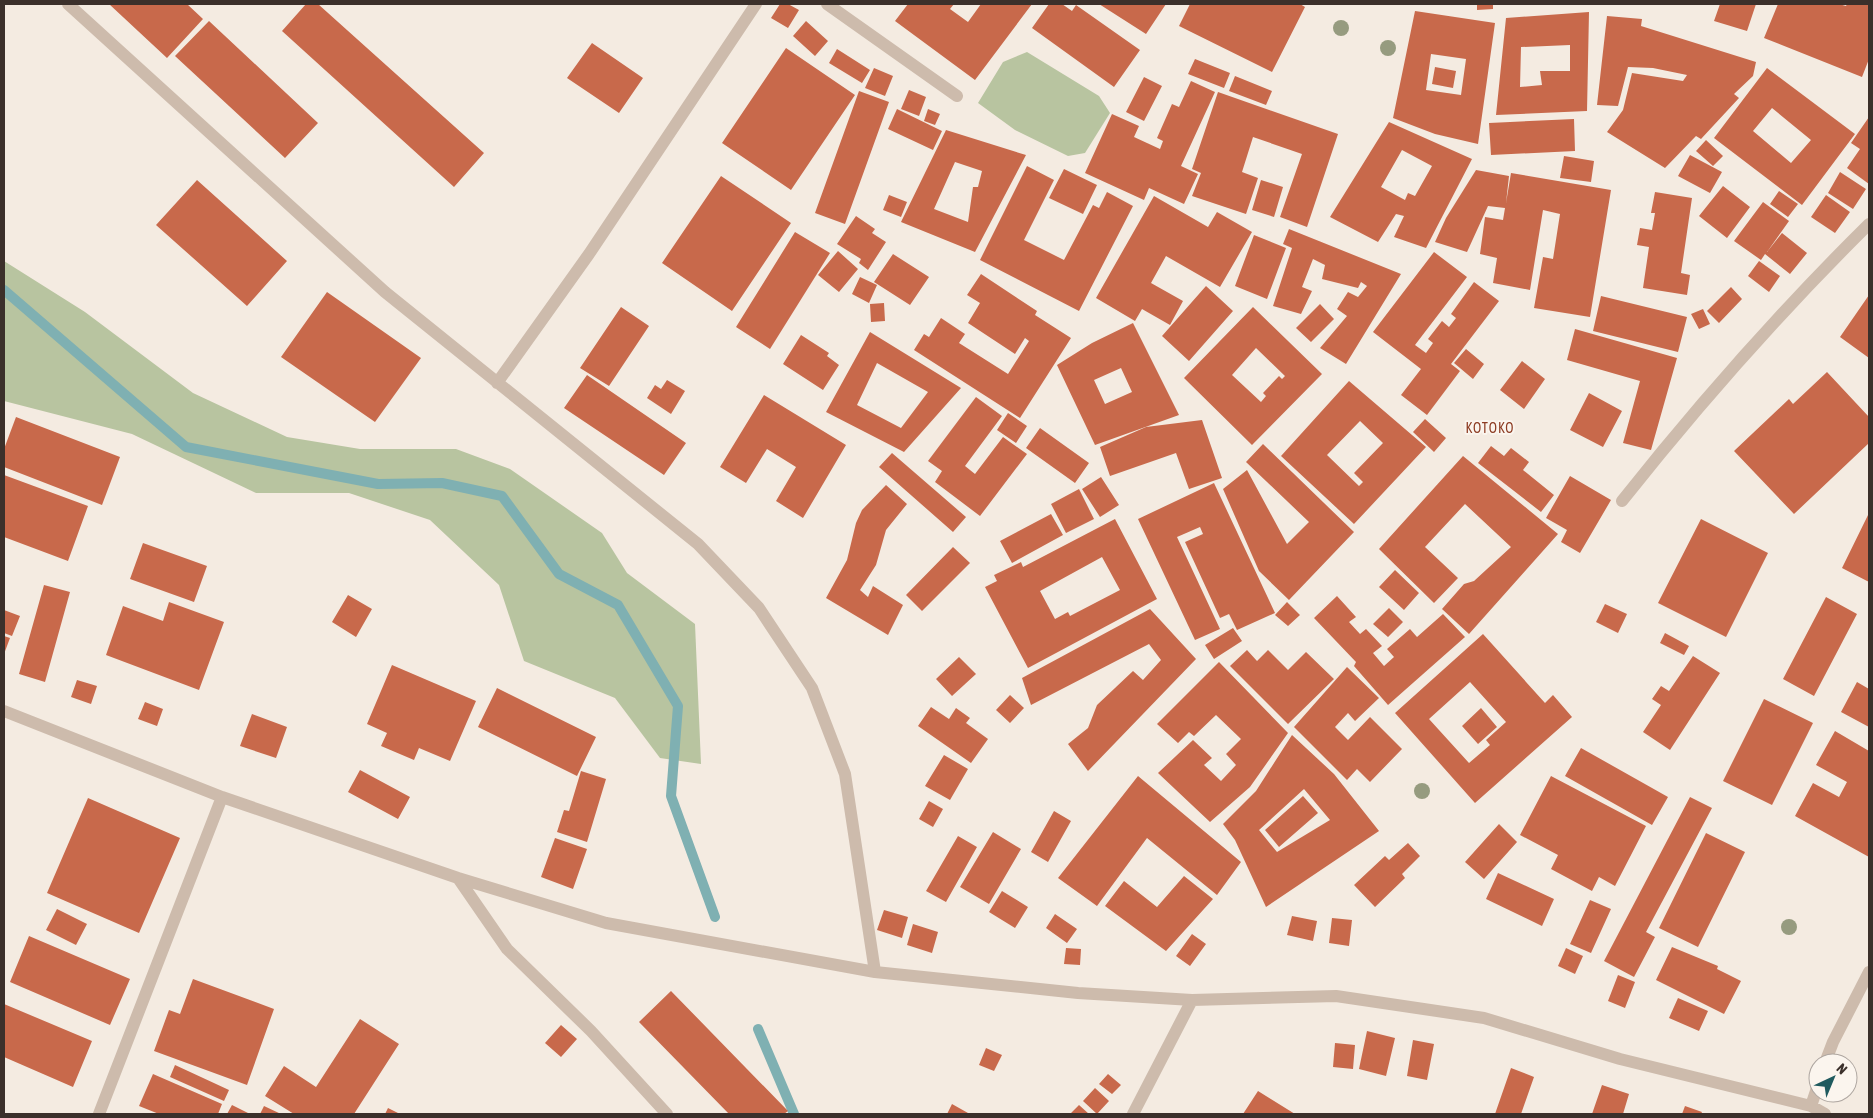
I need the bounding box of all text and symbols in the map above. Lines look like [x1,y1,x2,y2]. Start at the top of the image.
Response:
district label: KOTOKO [1466,420,1515,436]
north arrow [1808,1053,1858,1103]
text: N [1834,1060,1851,1077]

